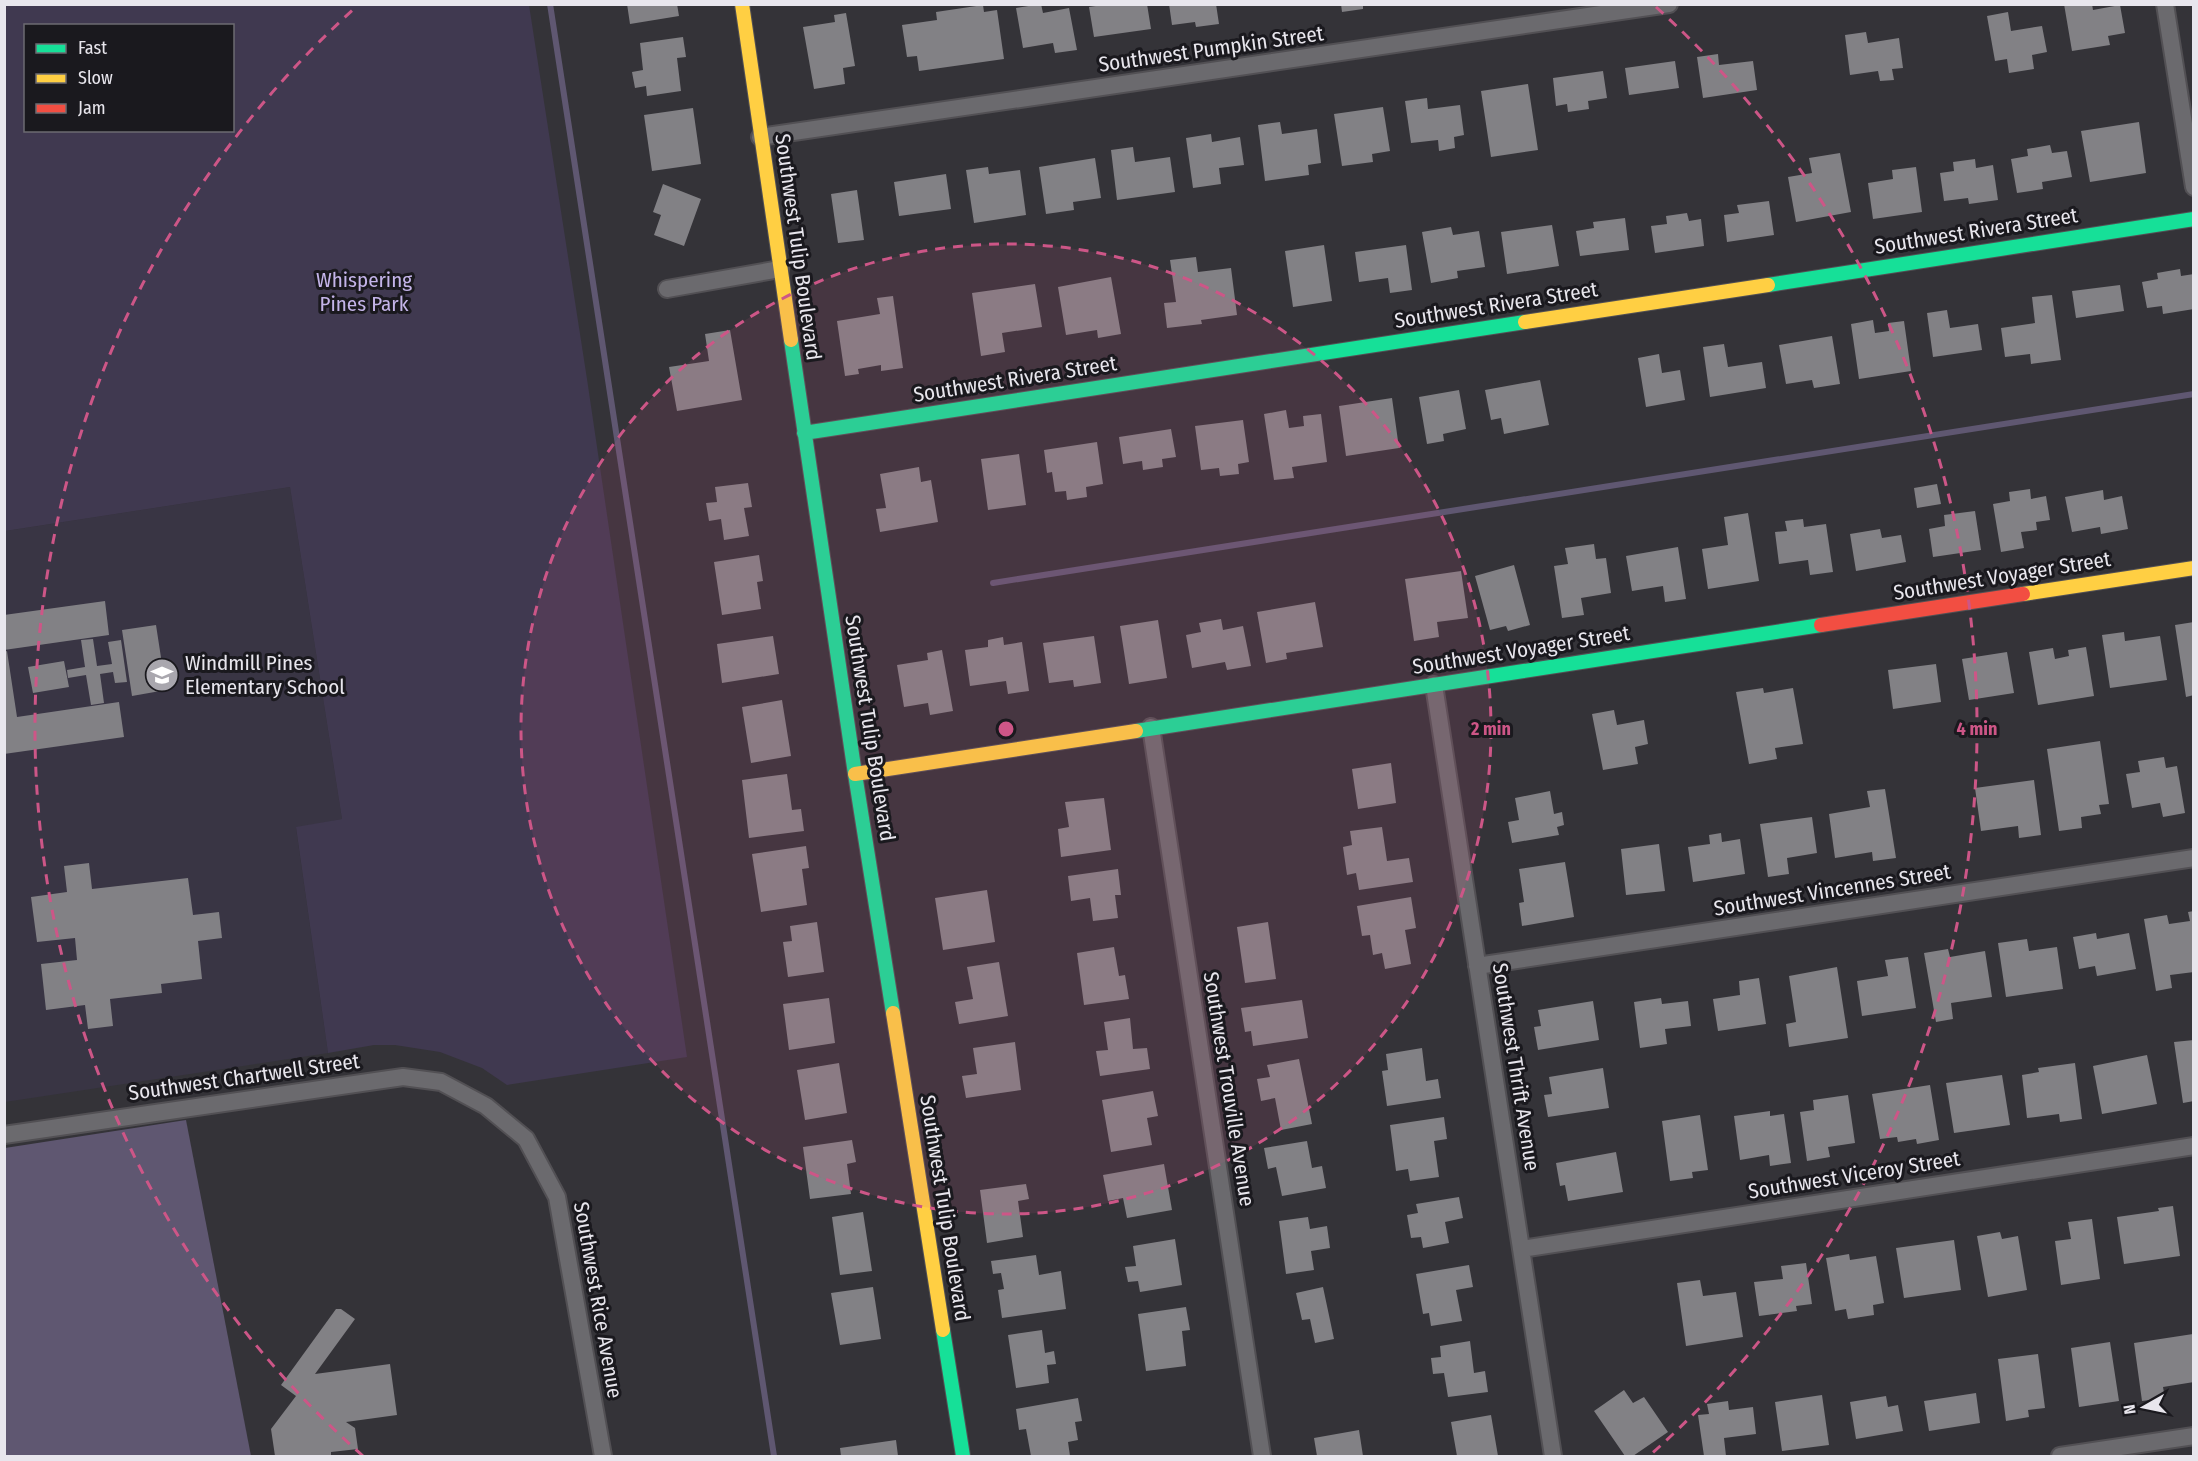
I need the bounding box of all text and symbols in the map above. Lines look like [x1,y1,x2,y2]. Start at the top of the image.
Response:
street label: Southwest Pumpkin Street [1097,20,1325,78]
legend [24,24,234,132]
text: Fast [78,37,107,59]
text: Slow [78,67,113,89]
text: Jam [78,97,106,119]
street label: Southwest Tulip Boulevard [769,132,827,362]
street label: Southwest Rivera Street [1873,202,2079,260]
park label: Whispering Pines Park [316,267,412,317]
street label: Southwest Rivera Street [1393,276,1599,334]
street label: Southwest Rivera Street [912,350,1118,408]
street label: Southwest Voyager Street [1892,546,2112,606]
street label: Southwest Tulip Boulevard [839,613,901,843]
street label: Southwest Voyager Street [1411,620,1631,680]
place label: Windmill Pines Elementary School [185,650,345,700]
school or university icon: Windmill Pines Elementary School [144,657,180,693]
text: 2 min [1470,718,1511,740]
text: 4 min [1957,718,1997,740]
centre of rings [996,719,1016,739]
street label: Southwest Vincennes Street [1712,858,1952,922]
street label: Southwest Thrift Avenue [1487,961,1545,1173]
street label: Southwest Trouville Avenue [1198,970,1260,1208]
street label: Southwest Chartwell Street [127,1048,361,1106]
street label: Southwest Tulip Boulevard [914,1093,976,1323]
street label: Southwest Viceroy Street [1746,1145,1962,1205]
street label: Southwest Rice Avenue [568,1200,628,1400]
north arrow [2114,1377,2174,1437]
text: N [2120,1403,2140,1415]

